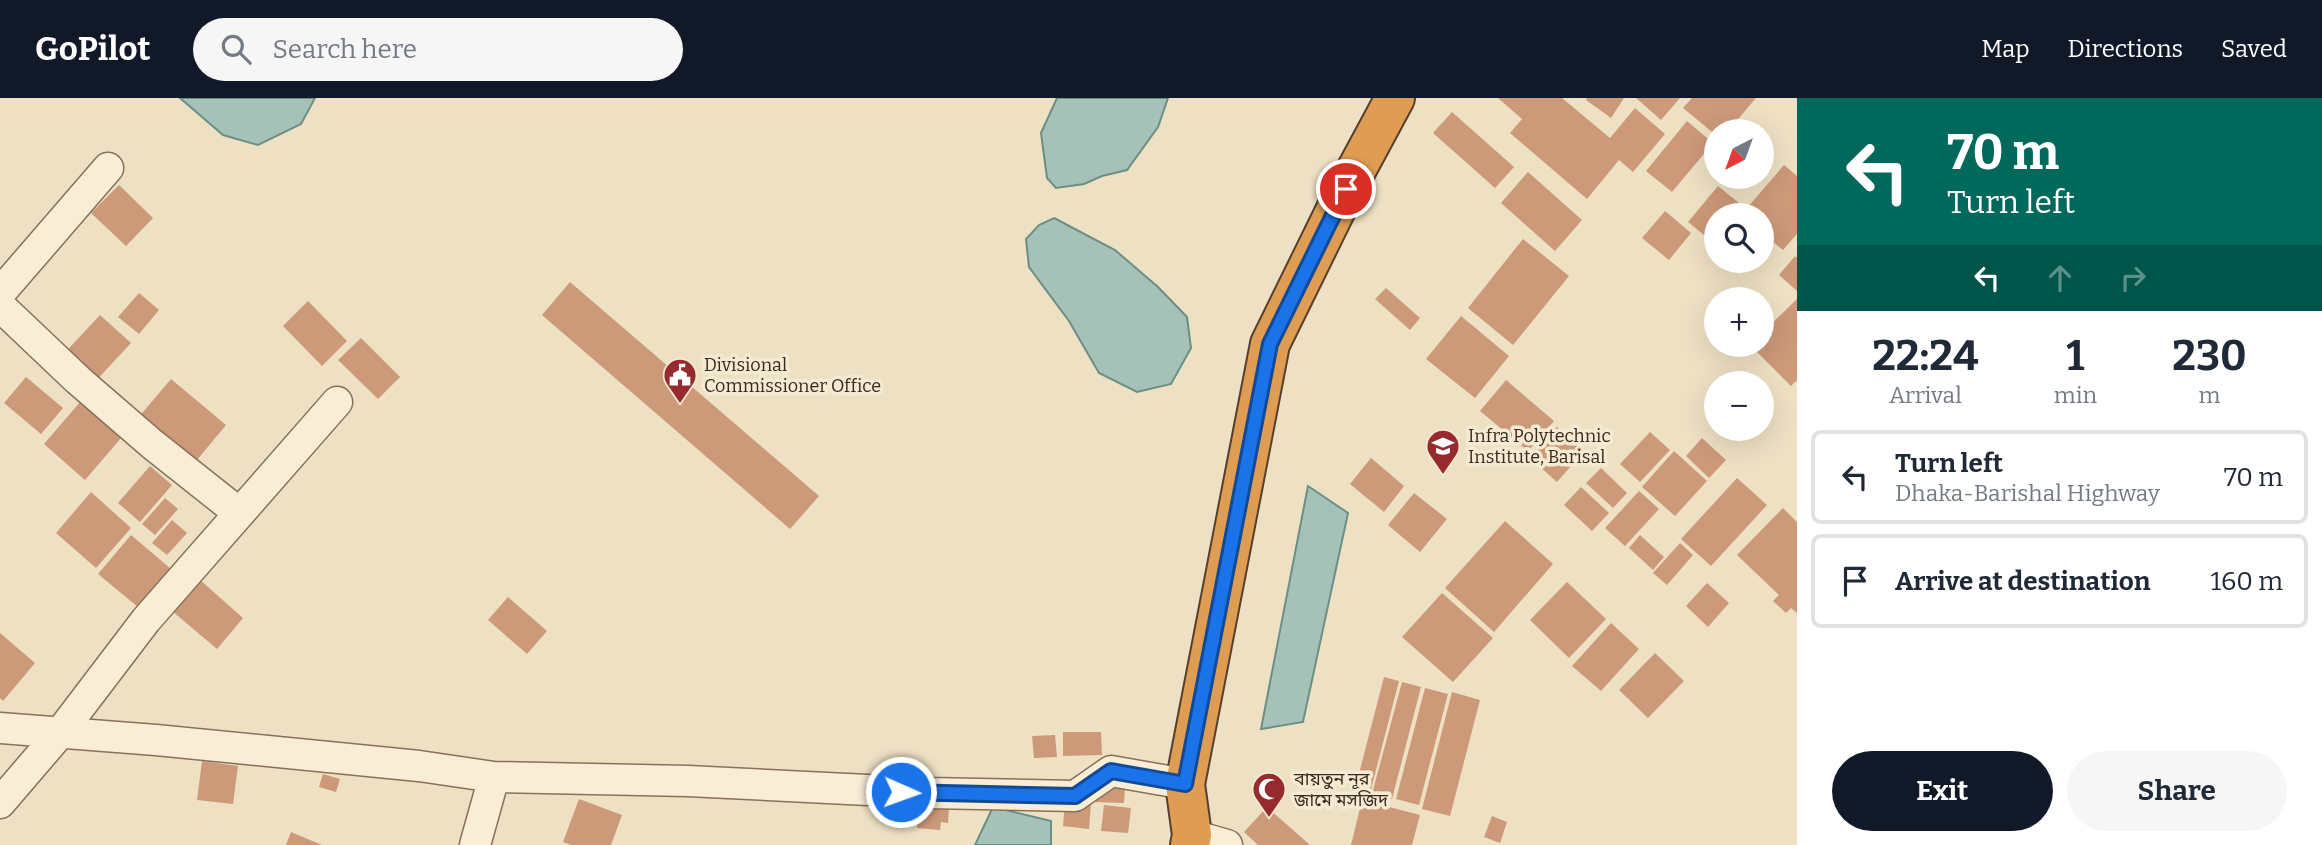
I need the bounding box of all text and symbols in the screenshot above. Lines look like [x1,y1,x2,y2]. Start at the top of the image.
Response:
search box [193,18,683,81]
text: GoPilot [35,29,151,69]
icon: search [217,30,255,68]
text: Search here [273,34,417,65]
text: Map [1981,35,2030,63]
text: Directions [2068,35,2183,63]
text: Saved [2221,35,2287,63]
north arrow [1704,119,1774,189]
map controls [1704,119,1774,441]
text: 70 m [1947,123,2059,182]
icon: left [1832,126,1923,217]
pin [1316,159,1376,219]
icon: arrive [1327,170,1365,208]
text: Turn left [1947,183,2075,221]
button: search [1704,203,1774,273]
icon: left [1968,259,2006,297]
icon: ahead [2041,259,2079,297]
icon: right [2114,259,2152,297]
button: + [1704,287,1774,357]
text: 22:24 [1872,331,1979,381]
text: 1 [2066,331,2084,381]
text: 230 [2172,331,2247,381]
place label: Divisional Commissioner Office [704,354,881,397]
public building icon: Divisional Commissioner Office [661,356,699,405]
button: − [1704,371,1774,441]
text: Arrival [1889,381,1962,409]
text: min [2054,381,2097,409]
text: m [2199,381,2221,409]
place label: Infra Polytechnic Institute, Barisal [1468,425,1611,468]
school or university icon: Infra Polytechnic Institute, Barisal [1424,427,1462,476]
text: Turn left [1895,448,2003,479]
icon: left [1836,458,1874,496]
text: 70 m [2224,462,2283,493]
text: Dhaka-Barishal Highway [1895,479,2160,507]
icon: arrive [1836,562,1874,600]
text: Arrive at destination [1895,566,2150,597]
text: 160 m [2211,566,2283,597]
button: Exit [1832,751,2053,831]
button: Share [2067,751,2287,831]
position arrow [864,755,938,829]
place label: বায়তুন নূর জামে মসজিদ [1293,768,1389,811]
mosque icon: বায়তুন নূর জামে মসজিদ [1250,770,1288,819]

